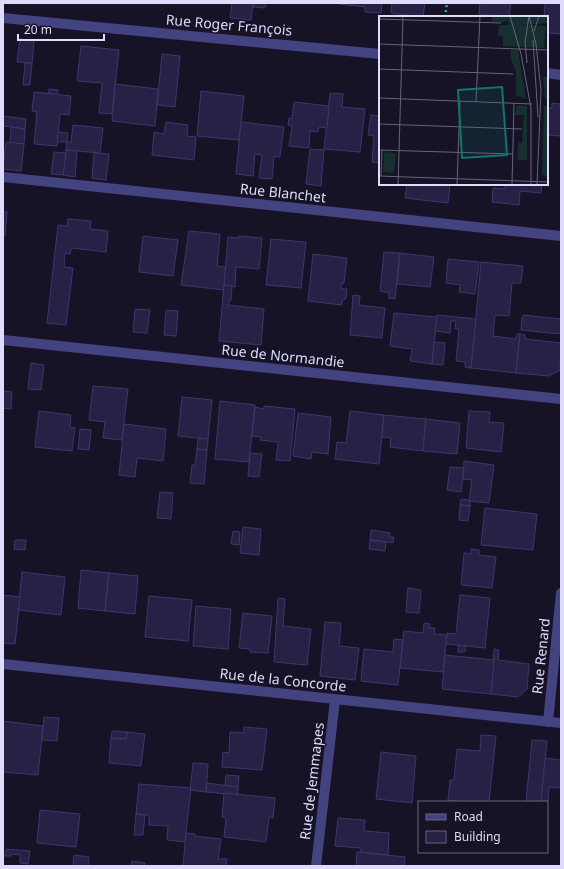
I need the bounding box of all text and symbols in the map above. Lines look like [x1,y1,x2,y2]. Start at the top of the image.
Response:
street label: Rue Roger François [165,10,293,40]
scale bar [18,16,104,42]
inset map [379,16,548,185]
text: 20 m [24,21,52,38]
street label: Rue Blanchet [239,179,327,206]
street label: Rue de Normandie [221,340,346,371]
street label: Rue Renard [527,617,554,695]
street label: Rue de la Concorde [219,663,347,696]
street label: Rue de Jemmapes [295,721,328,841]
legend [418,801,548,853]
text: Road [454,808,483,825]
text: Building [454,828,501,845]

